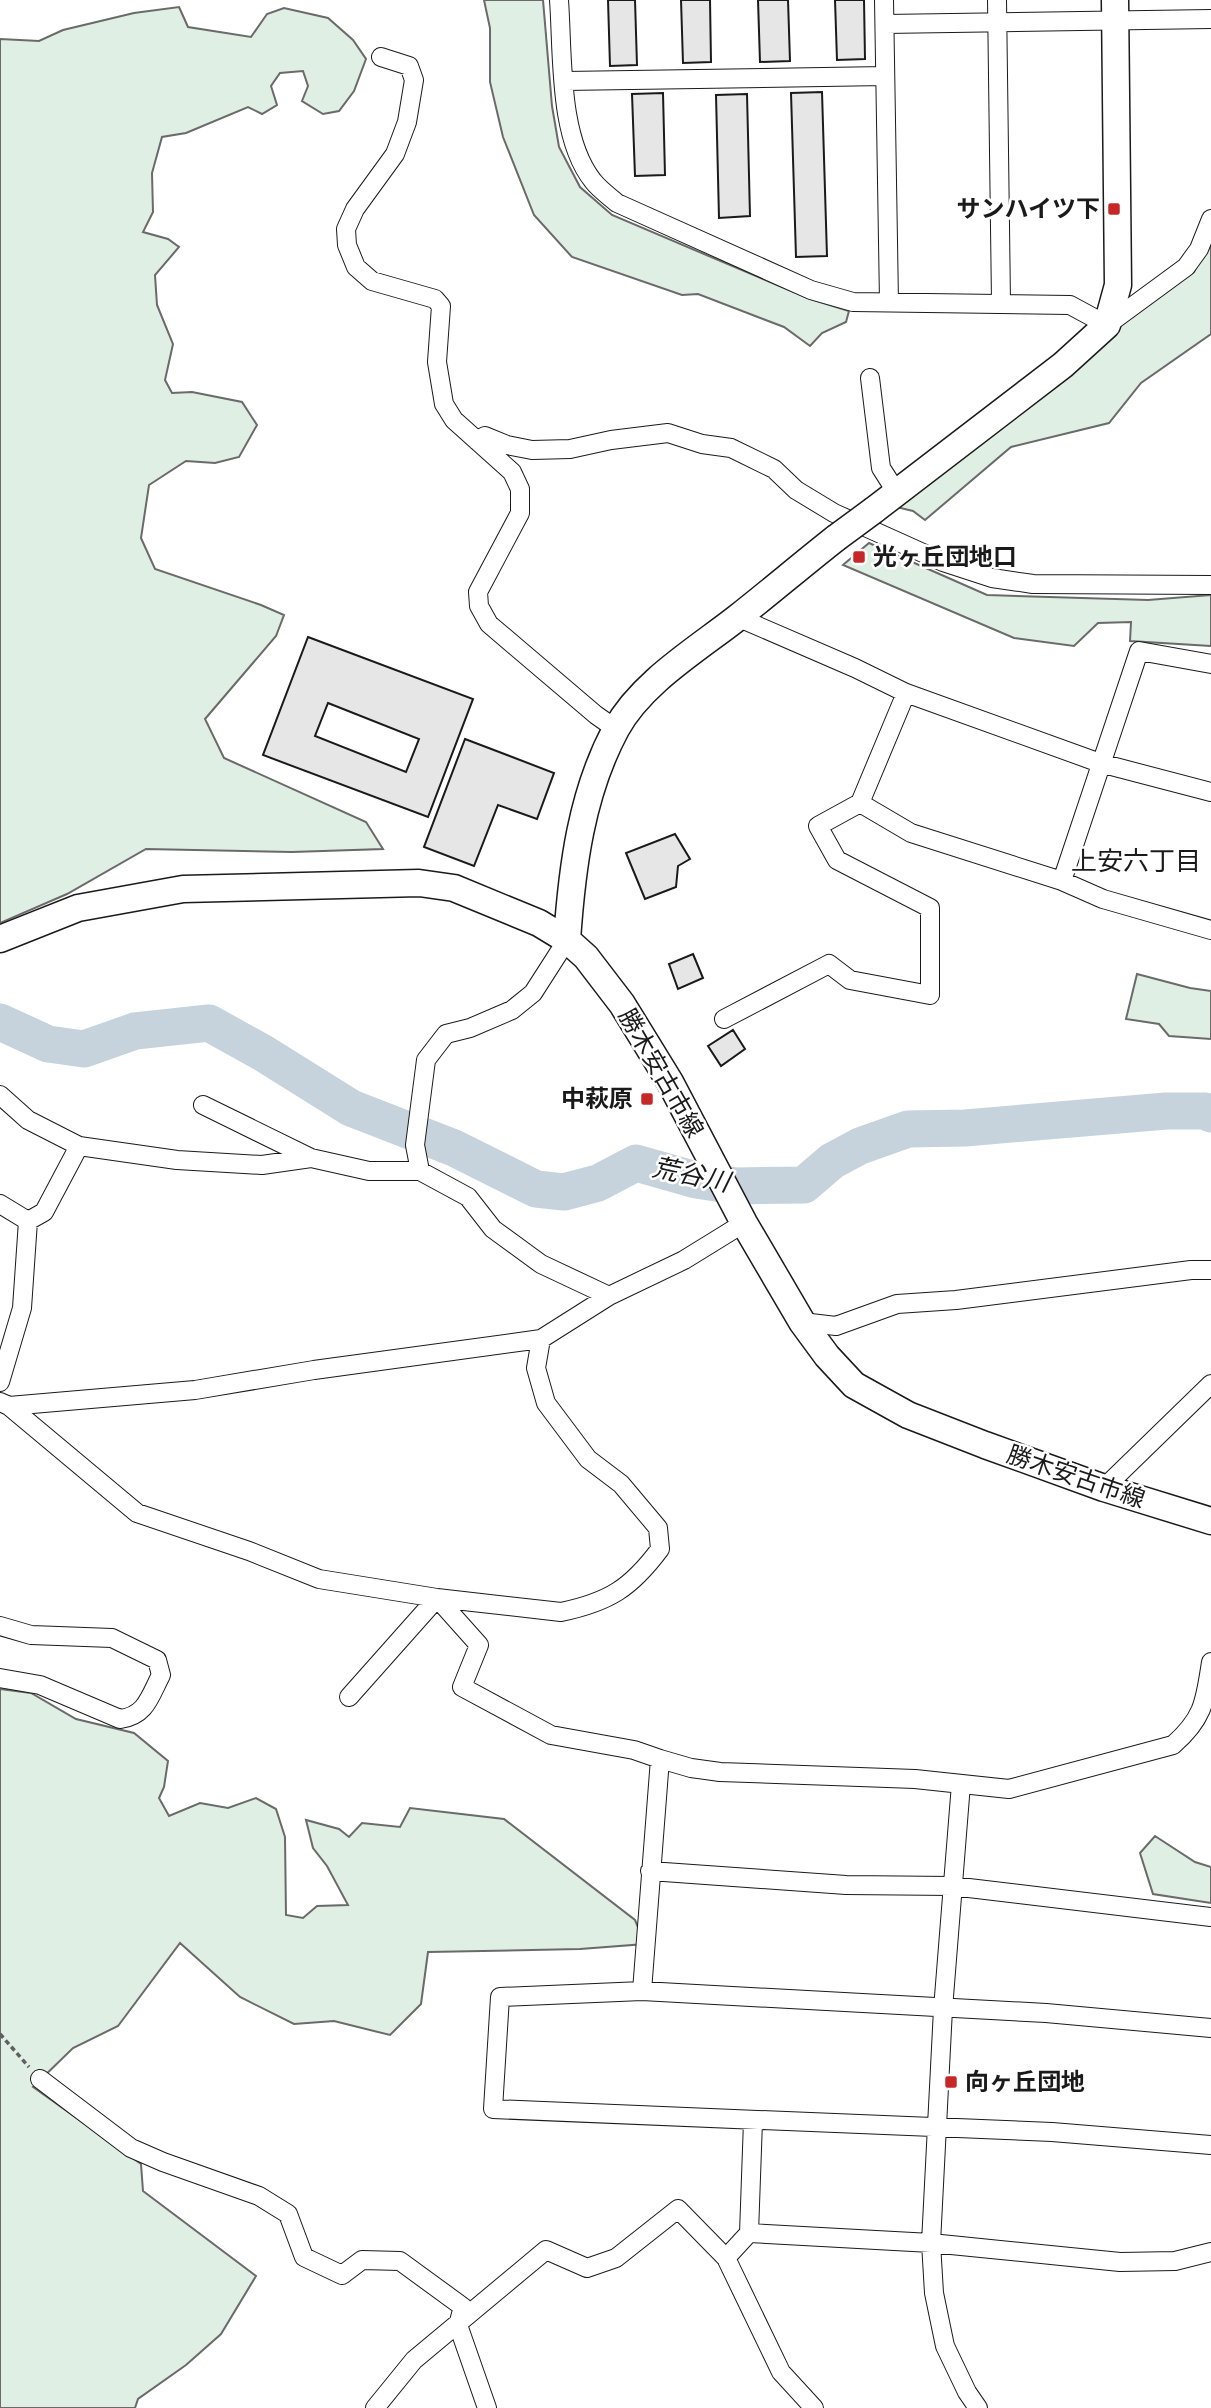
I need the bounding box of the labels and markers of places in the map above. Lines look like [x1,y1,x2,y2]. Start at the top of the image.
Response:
place label: サンハイツ下 [956,195,1100,223]
marker: サンハイツ下 [1106,201,1122,217]
place label: 光ヶ丘団地口 [873,543,1017,571]
marker: 光ヶ丘団地口 [851,549,867,565]
place label: 中萩原 [561,1085,633,1113]
marker: 中萩原 [639,1091,655,1107]
place label: 向ヶ丘団地 [965,2068,1085,2096]
marker: 向ヶ丘団地 [943,2074,959,2090]

